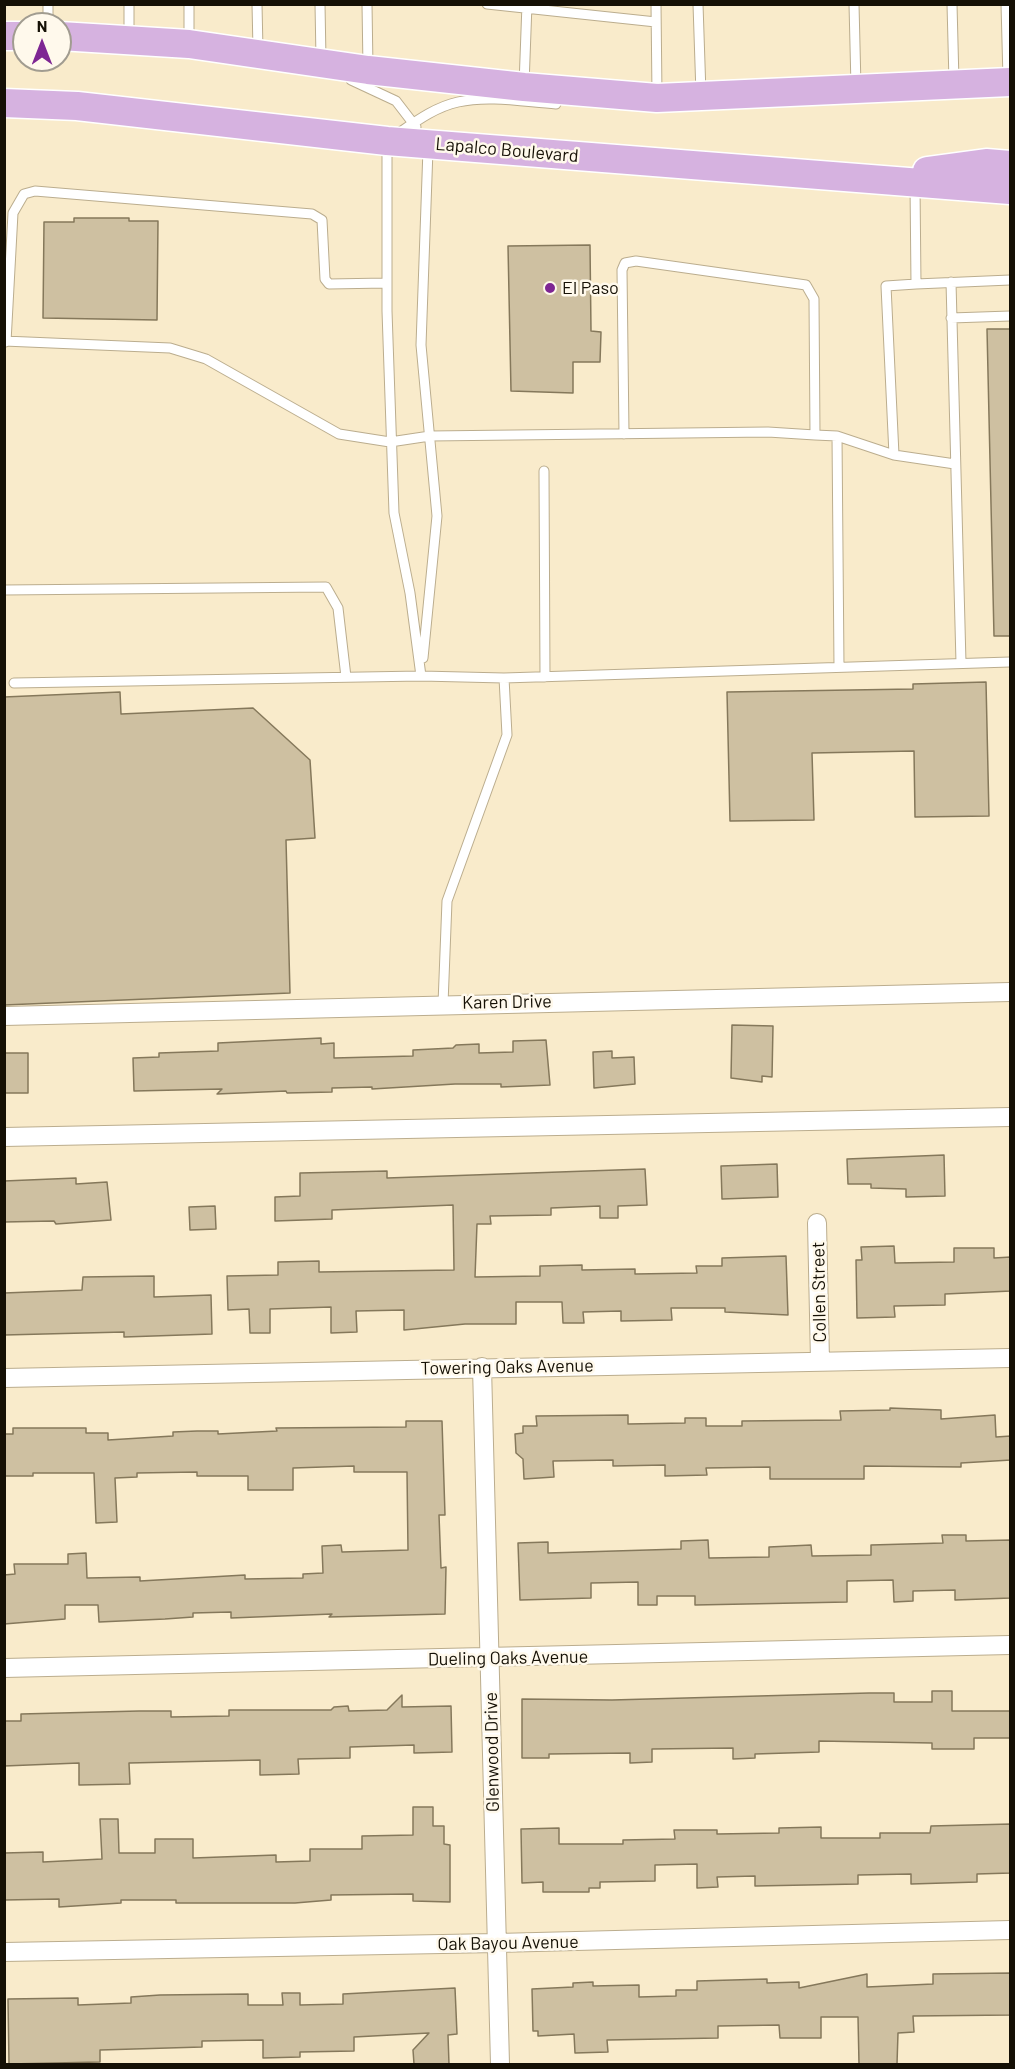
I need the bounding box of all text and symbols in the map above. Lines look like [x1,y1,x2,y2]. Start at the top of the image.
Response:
north arrow [12,12,72,72]
text: N [37,16,47,35]
street label: Lapalco Boulevard [435,133,579,167]
place label: El Paso [562,277,619,299]
marker: El Paso [543,281,557,295]
street label: Karen Drive [462,990,552,1014]
street label: Collen Street [807,1241,831,1343]
street label: Towering Oaks Avenue [420,1355,594,1379]
street label: Dueling Oaks Avenue [428,1646,588,1670]
street label: Glenwood Drive [480,1692,504,1812]
street label: Oak Bayou Avenue [437,1931,579,1955]

